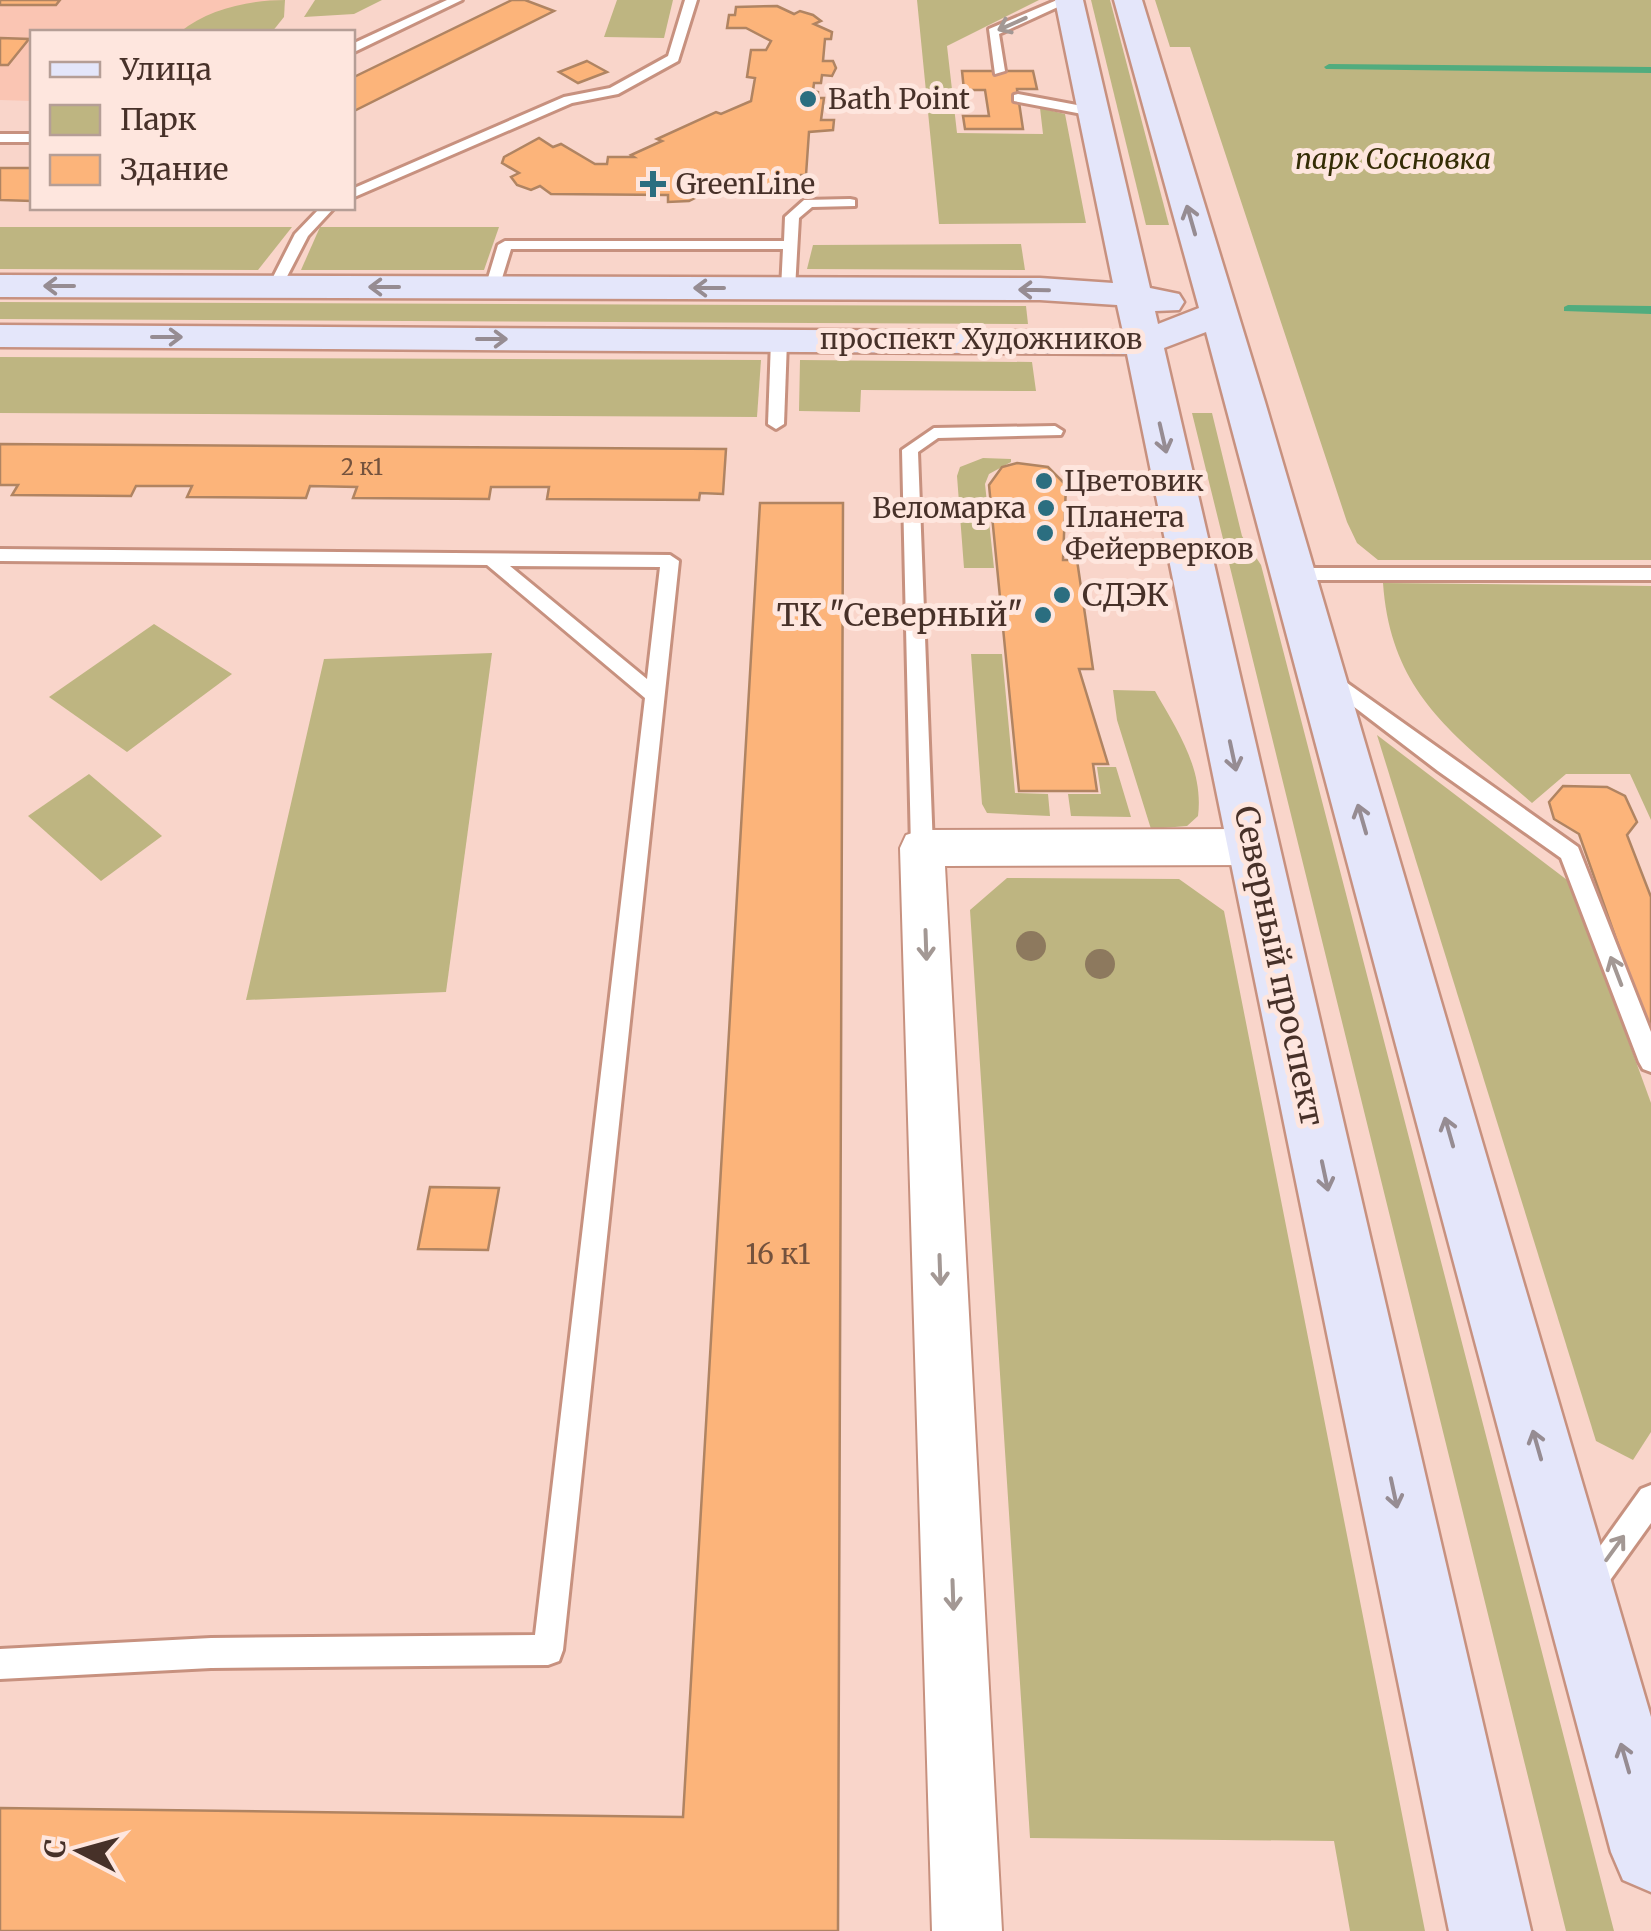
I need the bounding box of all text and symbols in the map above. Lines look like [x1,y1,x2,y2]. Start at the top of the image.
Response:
one-way arrow [997,16,1028,34]
legend [30,30,355,210]
text: Улица [119,50,212,88]
place label: Bath Point [828,81,970,117]
marker: Bath Point [797,88,819,110]
text: Парк [120,100,196,138]
park label: парк Сосновка [1295,141,1491,177]
text: Здание [120,150,228,188]
place label: GreenLine [676,166,815,202]
marker: GreenLine [640,171,666,197]
one-way arrow [1181,205,1199,236]
one-way arrow [44,276,76,296]
one-way arrow [369,278,402,296]
one-way arrow [694,278,726,298]
one-way arrow [1019,280,1051,299]
street label: проспект Художников [820,321,1142,357]
one-way arrow [150,328,183,346]
one-way arrow [476,330,508,348]
one-way arrow [1155,421,1173,453]
house number: 2 к1 [341,453,383,481]
place label: Цветовик [1064,463,1204,499]
marker: Цветовик [1033,470,1055,492]
place label: Веломарка [872,490,1026,526]
marker: Веломарка [1035,497,1057,519]
place label: Планета Фейерверков [1065,499,1253,567]
marker: Планета Фейерверков [1034,522,1056,544]
place label: СДЭК [1082,575,1169,615]
marker: СДЭК [1051,584,1073,606]
place label: ТК "Северный" [777,595,1023,635]
marker: ТК "Северный" [1032,604,1054,626]
one-way arrow [1225,739,1243,771]
street label: Северный проспект [1226,802,1332,1130]
one-way arrow [1352,804,1370,835]
one-way arrow [917,929,936,961]
one-way arrow [1606,956,1624,987]
one-way arrow [1439,1117,1458,1148]
one-way arrow [1316,1159,1335,1191]
house number: 16 к1 [745,1236,811,1272]
one-way arrow [930,1254,949,1286]
one-way arrow [1527,1430,1545,1461]
one-way arrow [1386,1476,1404,1508]
one-way arrow [1605,1535,1626,1563]
one-way arrow [944,1578,963,1610]
one-way arrow [1614,1743,1633,1774]
north arrow [30,1801,130,1901]
text: С [36,1837,74,1860]

